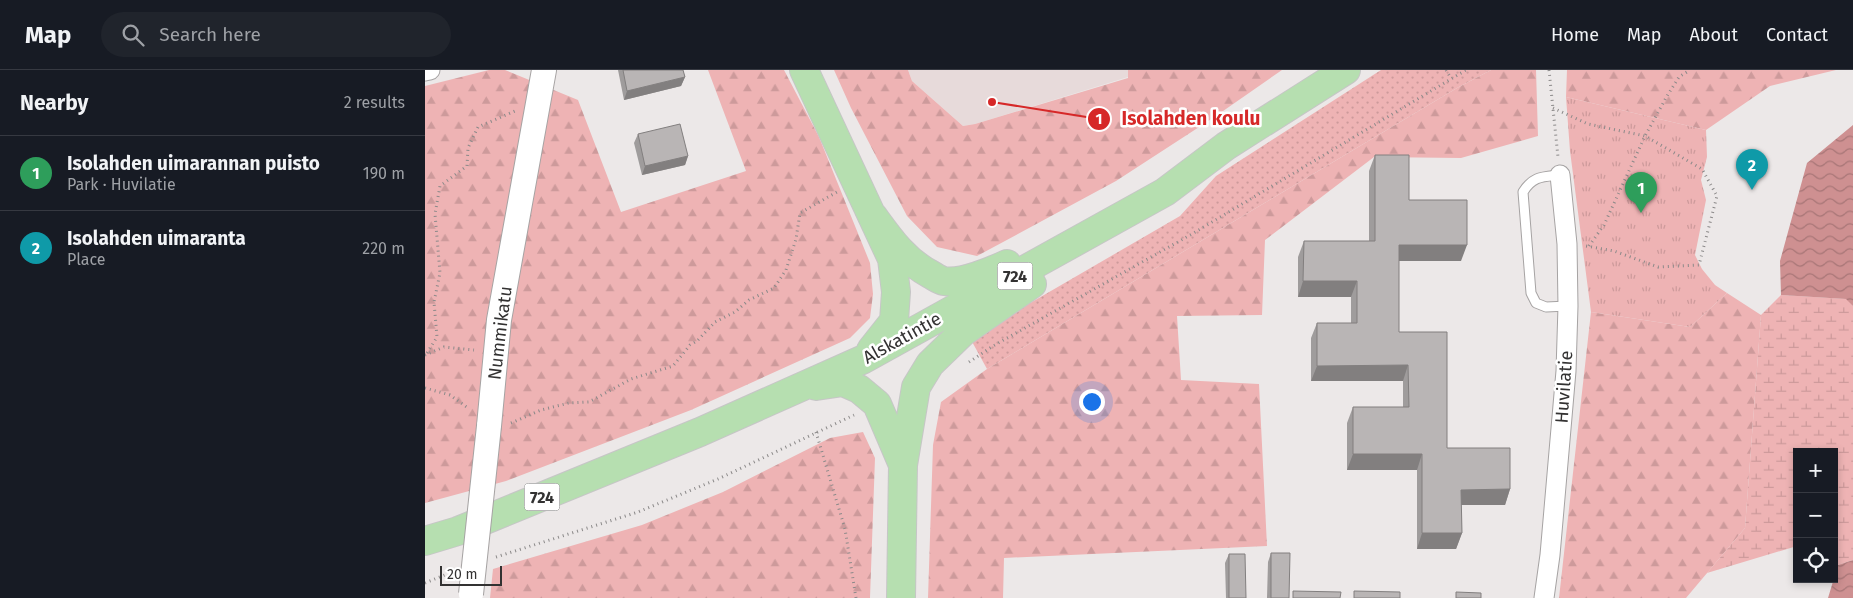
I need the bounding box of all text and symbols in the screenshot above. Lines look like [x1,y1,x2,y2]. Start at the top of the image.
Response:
search box [101,12,451,57]
text: Map [25,21,71,49]
icon: search [119,21,147,49]
text: Search here [159,23,261,46]
text: Home [1551,24,1599,46]
text: Map [1627,24,1661,46]
text: About [1689,24,1738,46]
text: Contact [1766,24,1828,46]
text: Nearby [20,90,88,116]
text: 2 results [344,93,405,112]
callout: Isolahden koulu [1087,102,1271,136]
text: Isolahden koulu [1122,107,1260,130]
text: 1 [1096,110,1102,128]
pin: 2 [1736,149,1768,190]
text: Isolahden uimarannan puisto [67,152,320,175]
text: 1 [32,164,40,183]
text: 190 m [363,164,405,183]
pin: 1 [1625,172,1657,213]
text: Park · Huvilatie [67,175,176,194]
text: Isolahden uimaranta [67,227,246,250]
text: 2 [32,239,40,258]
text: 220 m [362,239,405,258]
text: Place [67,250,106,269]
road number: 724 [997,262,1033,290]
street label: Nummikatu [483,285,517,381]
street label: Alskatintie [859,307,945,369]
street label: Huvilatie [1550,350,1578,424]
your location [1079,389,1105,415]
map controls [1793,448,1838,583]
button: + [1793,448,1838,493]
road number: 724 [525,484,559,511]
button: − [1793,493,1838,538]
button: locate [1793,538,1838,583]
scale bar [440,563,503,586]
text: 20 m [447,566,477,583]

